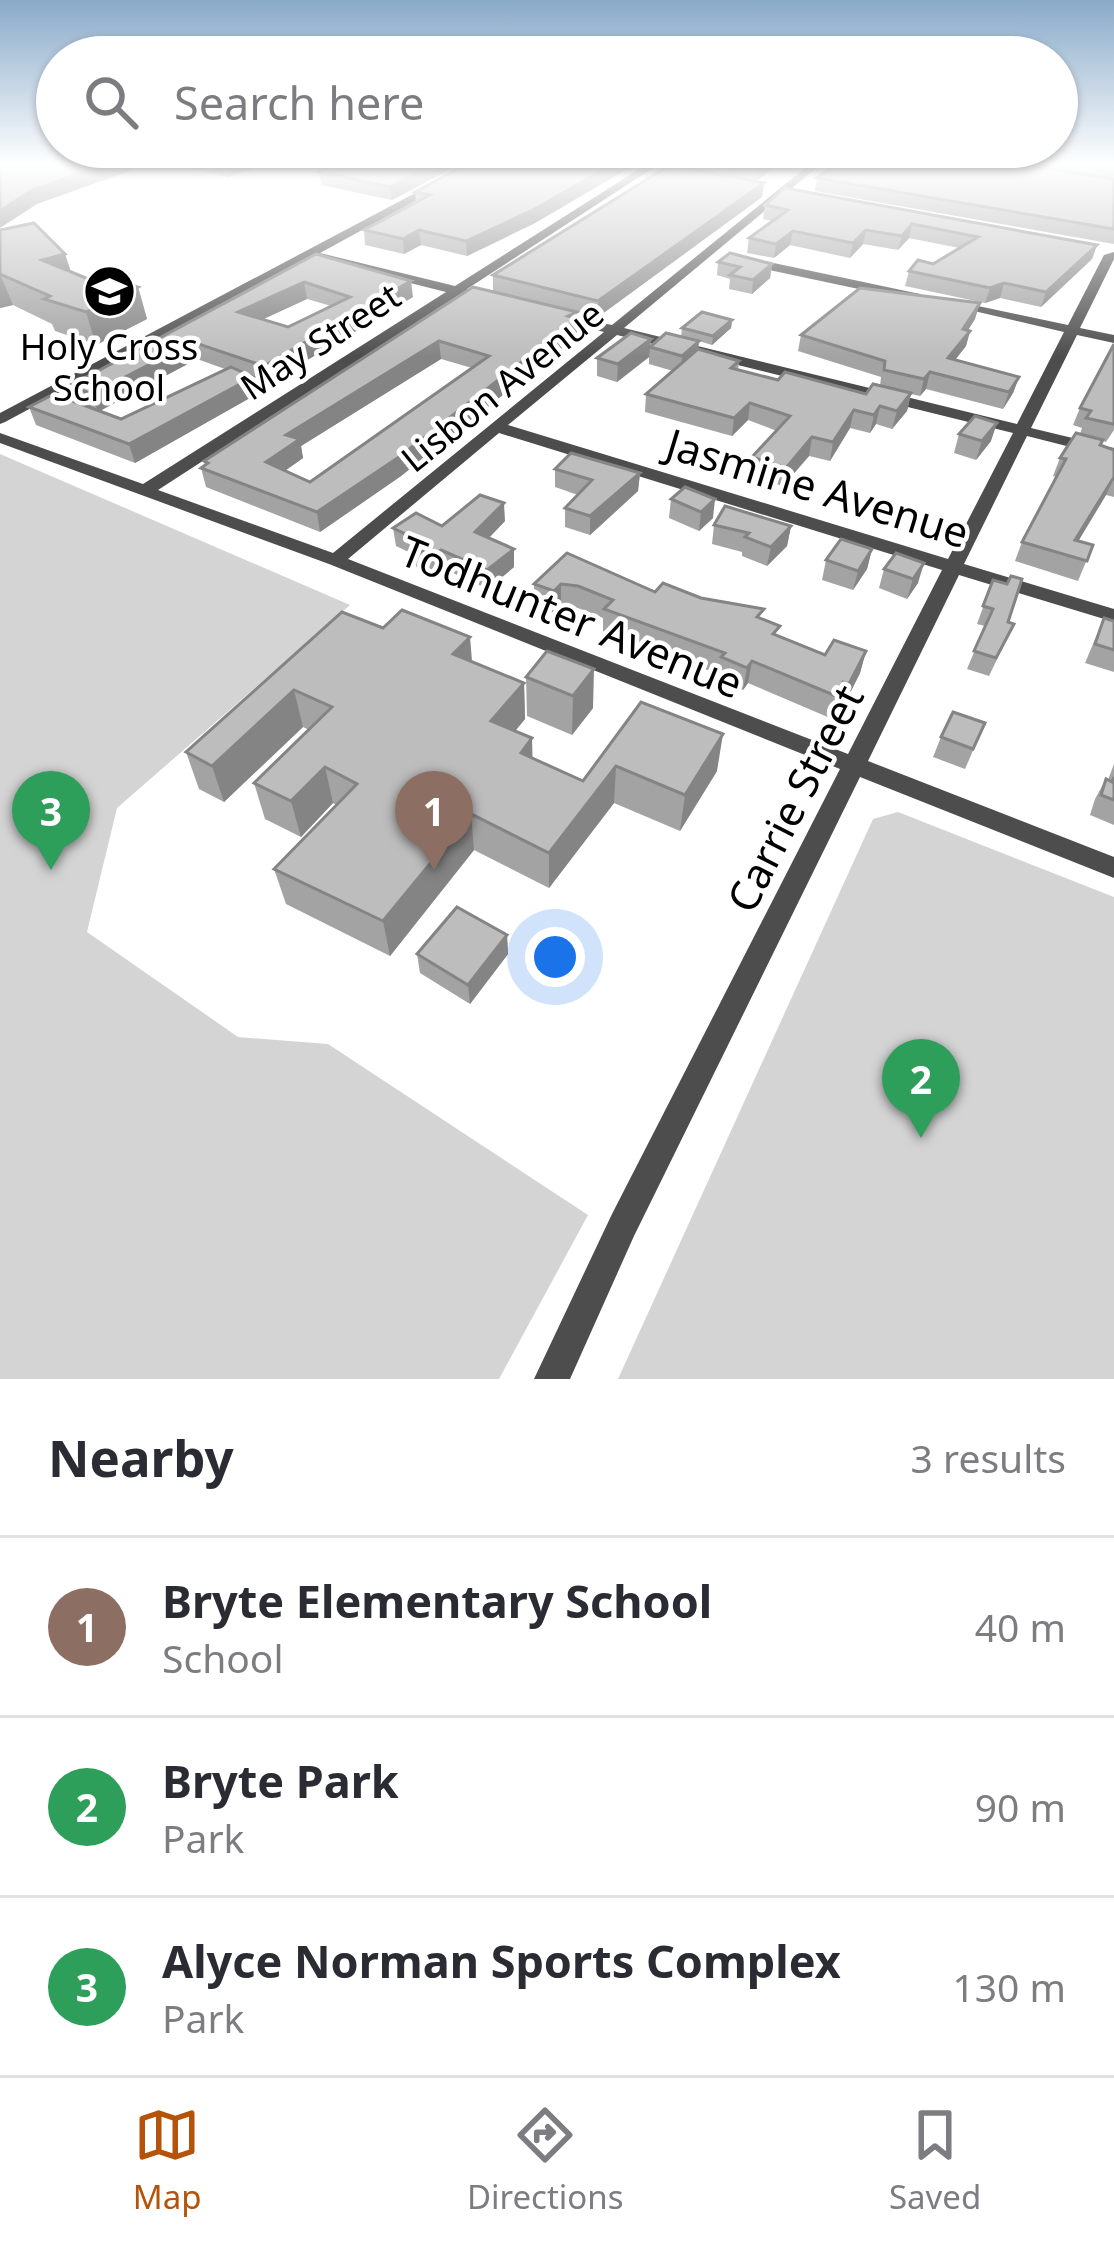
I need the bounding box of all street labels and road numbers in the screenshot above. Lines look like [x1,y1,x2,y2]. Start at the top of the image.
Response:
street label: May Street [231,271,409,411]
street label: Lisbon Avenue [390,289,614,483]
street label: Jasmine Avenue [656,413,976,560]
street label: Todhunter Avenue [393,521,751,711]
street label: Carrie Street [712,675,876,921]

